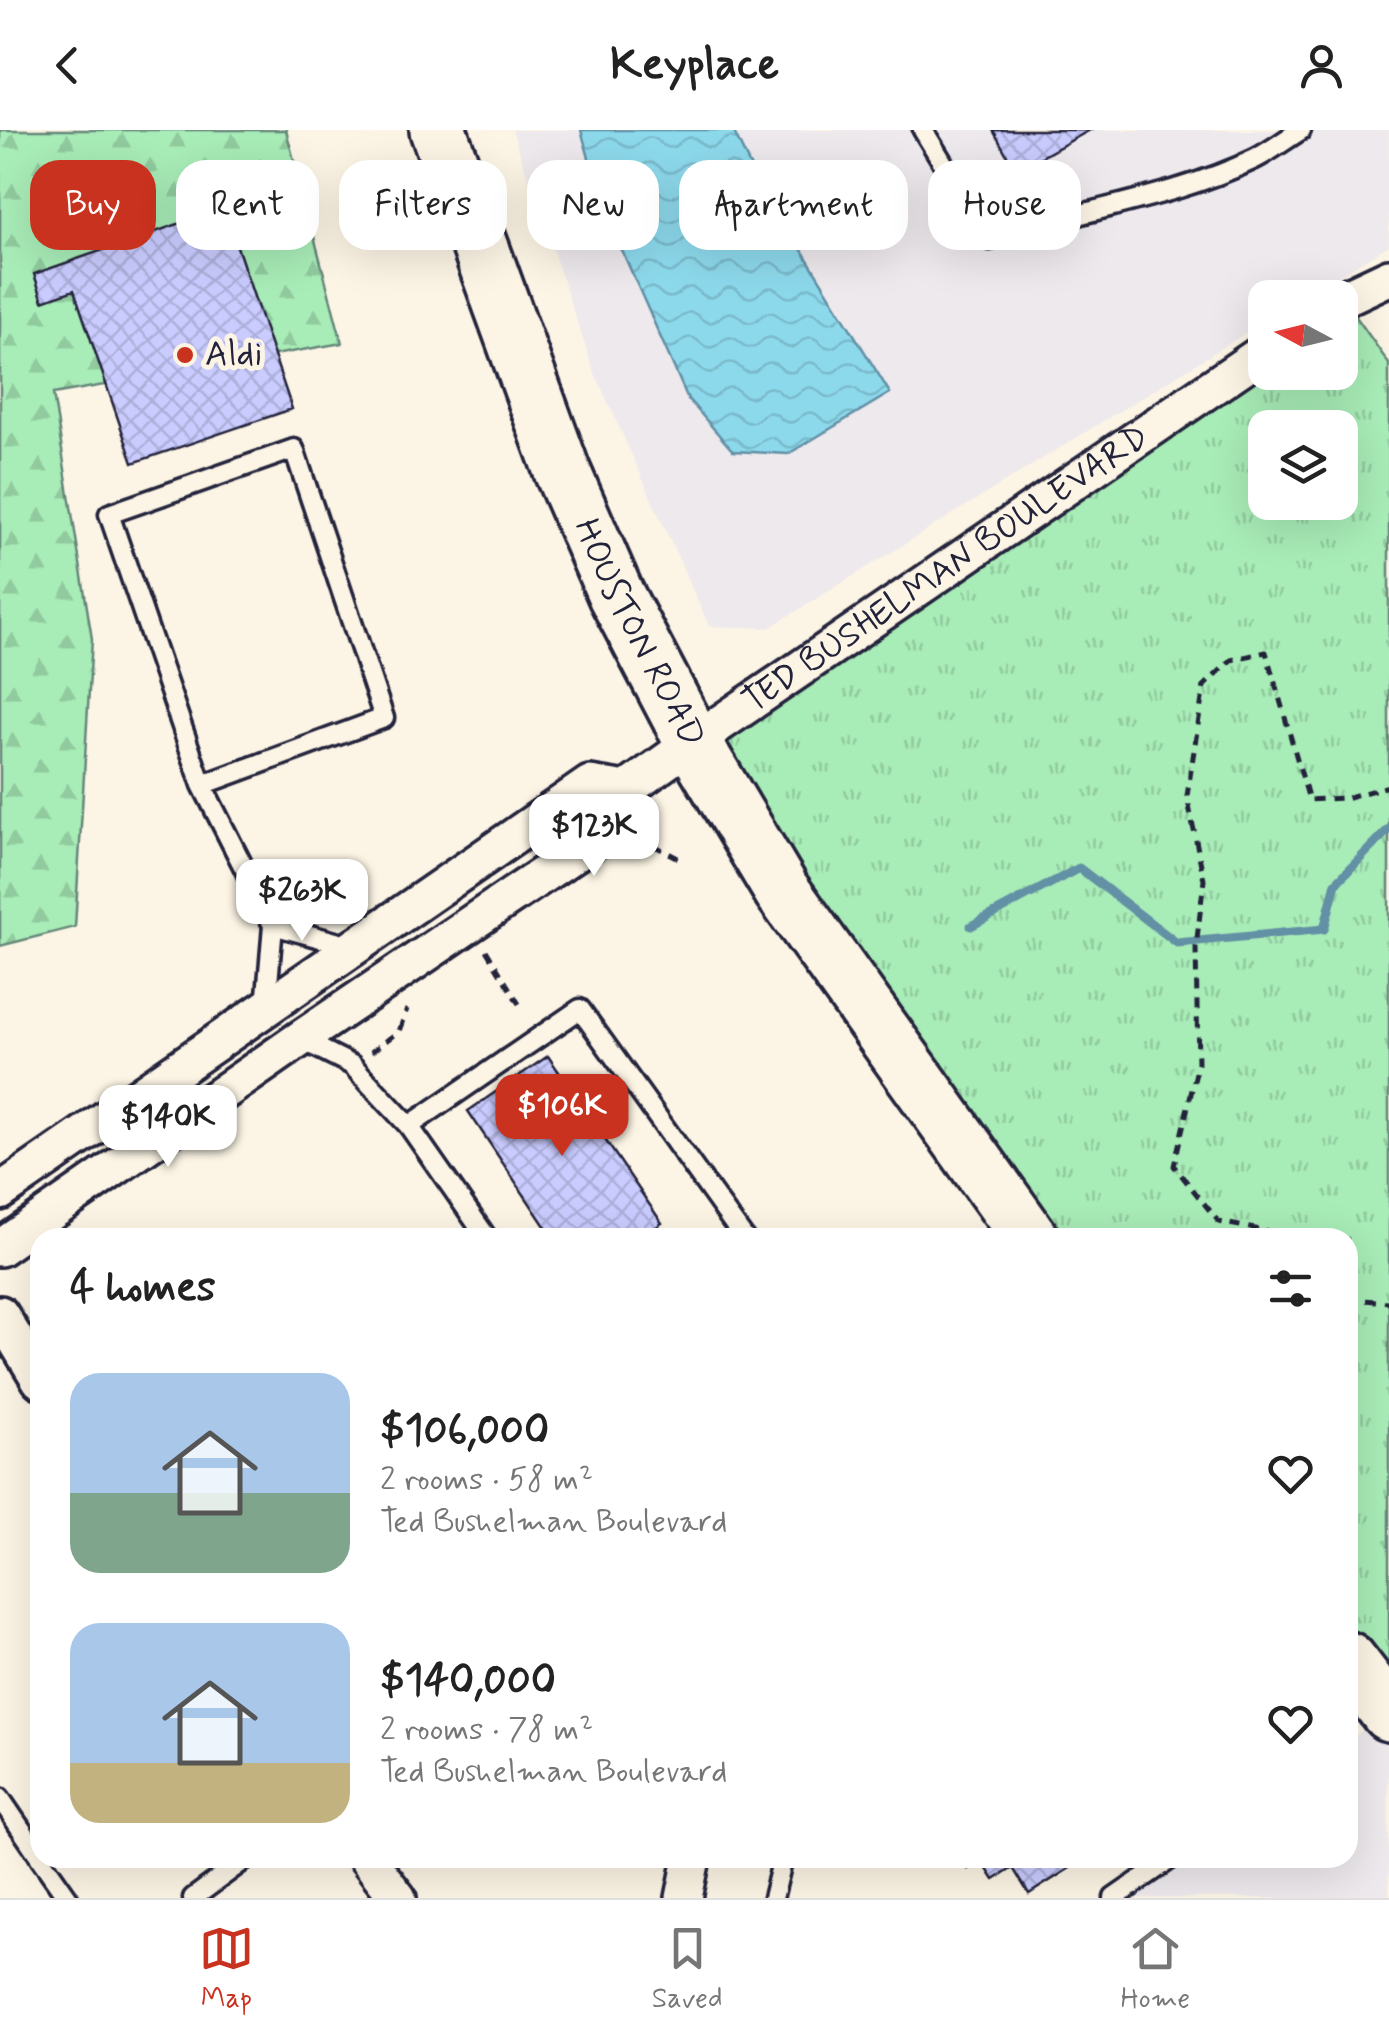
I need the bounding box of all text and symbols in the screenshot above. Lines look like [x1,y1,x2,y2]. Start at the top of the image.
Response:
text: Keyplace [610,36,779,95]
icon: back [40,38,95,93]
icon: person [1294,38,1349,93]
chip: Buy [30,160,156,250]
chip: Rent [176,160,319,250]
chip: Filters [339,160,507,250]
chip: New [527,160,659,250]
chip: Apartment [679,160,908,250]
chip: House [928,160,1081,250]
north arrow [1248,280,1358,390]
map controls [1248,280,1358,520]
place label: Aldi [205,332,262,378]
marker: Aldi [174,344,196,366]
button: layers [1248,410,1358,520]
street label: TED BUSHELMAN BOULEVARD [734,414,1158,724]
street label: HOUSTON ROAD [563,512,715,755]
pin: $123K [524,794,664,879]
text: $123K [551,805,637,847]
pin: $263K [232,859,372,944]
text: $263K [258,870,346,912]
pin: $106K [492,1074,632,1159]
pin: $140K [98,1085,238,1170]
text: $106K [517,1085,607,1127]
text: $140K [121,1096,215,1138]
text: 4 homes [70,1261,216,1316]
icon: filters [1263,1261,1318,1316]
text: $106,000 [380,1404,549,1459]
icon: home [150,1413,270,1533]
icon: heart [1263,1446,1318,1501]
text: 2 rooms · 58 m² [380,1459,593,1501]
text: Ted Bushelman Boulevard [380,1501,727,1543]
text: $140,000 [380,1654,556,1709]
icon: home [150,1663,270,1783]
icon: heart [1263,1696,1318,1751]
text: 2 rooms · 78 m² [380,1709,593,1751]
text: Ted Bushelman Boulevard [380,1751,727,1793]
tab: Map [199,1921,254,2018]
tab: Saved [652,1921,723,2018]
tab: Home [1120,1921,1190,2018]

